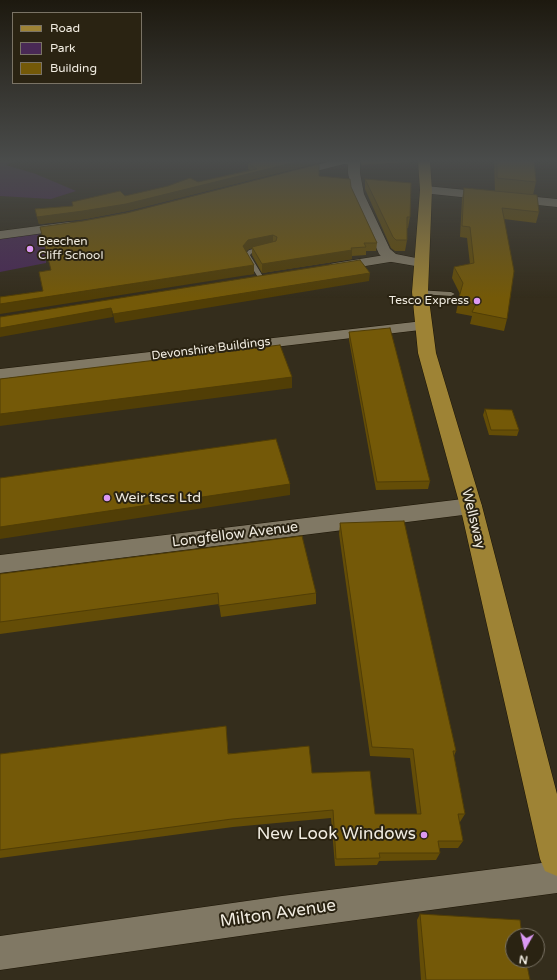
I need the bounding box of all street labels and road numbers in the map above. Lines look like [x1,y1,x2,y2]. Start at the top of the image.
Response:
street label: Devonshire Buildings [151,335,271,363]
street label: Wellsway [457,487,489,551]
street label: Longfellow Avenue [171,519,299,551]
street label: Milton Avenue [219,896,337,932]

